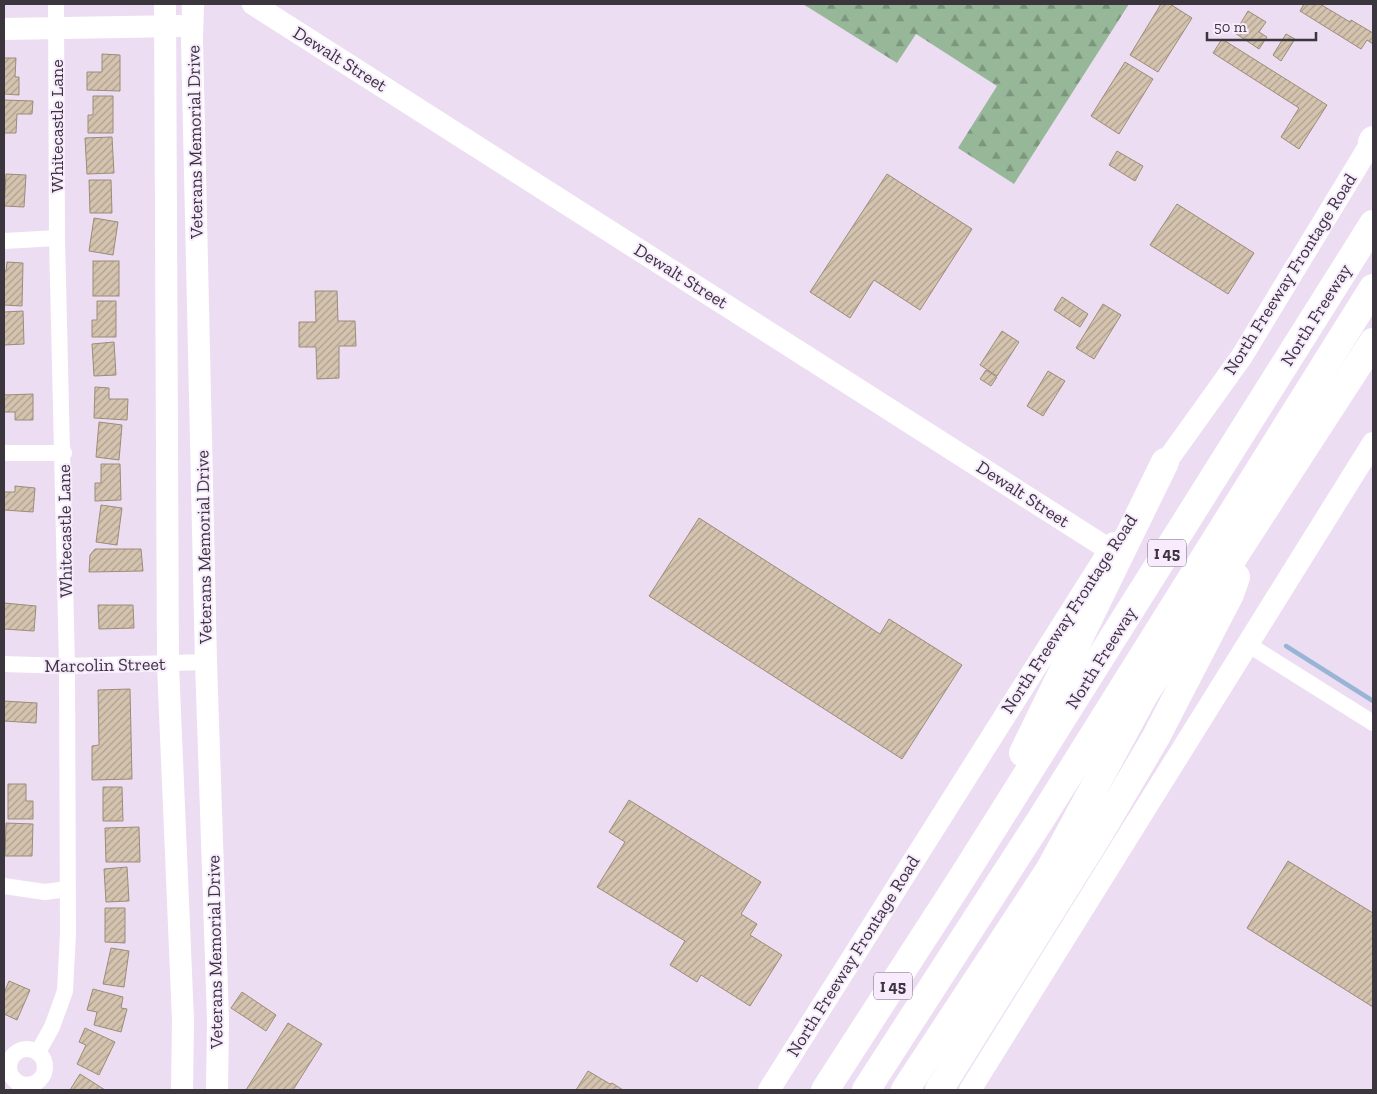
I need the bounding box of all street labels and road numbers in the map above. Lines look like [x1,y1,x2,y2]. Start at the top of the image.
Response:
street label: Dewalt Street [289,21,391,97]
street label: Veterans Memorial Drive [182,45,208,240]
street label: Whitecastle Lane [46,59,68,193]
street label: North Freeway Frontage Road [1219,169,1361,379]
street label: Dewalt Street [630,238,732,314]
street label: North Freeway [1276,260,1356,370]
street label: Veterans Memorial Drive [191,450,217,645]
street label: Dewalt Street [972,456,1074,532]
street label: Whitecastle Lane [53,464,77,598]
street label: North Freeway Frontage Road [996,510,1142,718]
road number: I 45 [1148,540,1186,566]
street label: North Freeway [1061,603,1141,713]
street label: Marcolin Street [44,653,166,677]
street label: North Freeway Frontage Road [782,851,924,1061]
street label: Veterans Memorial Drive [202,855,228,1050]
road number: I 45 [874,972,912,999]

